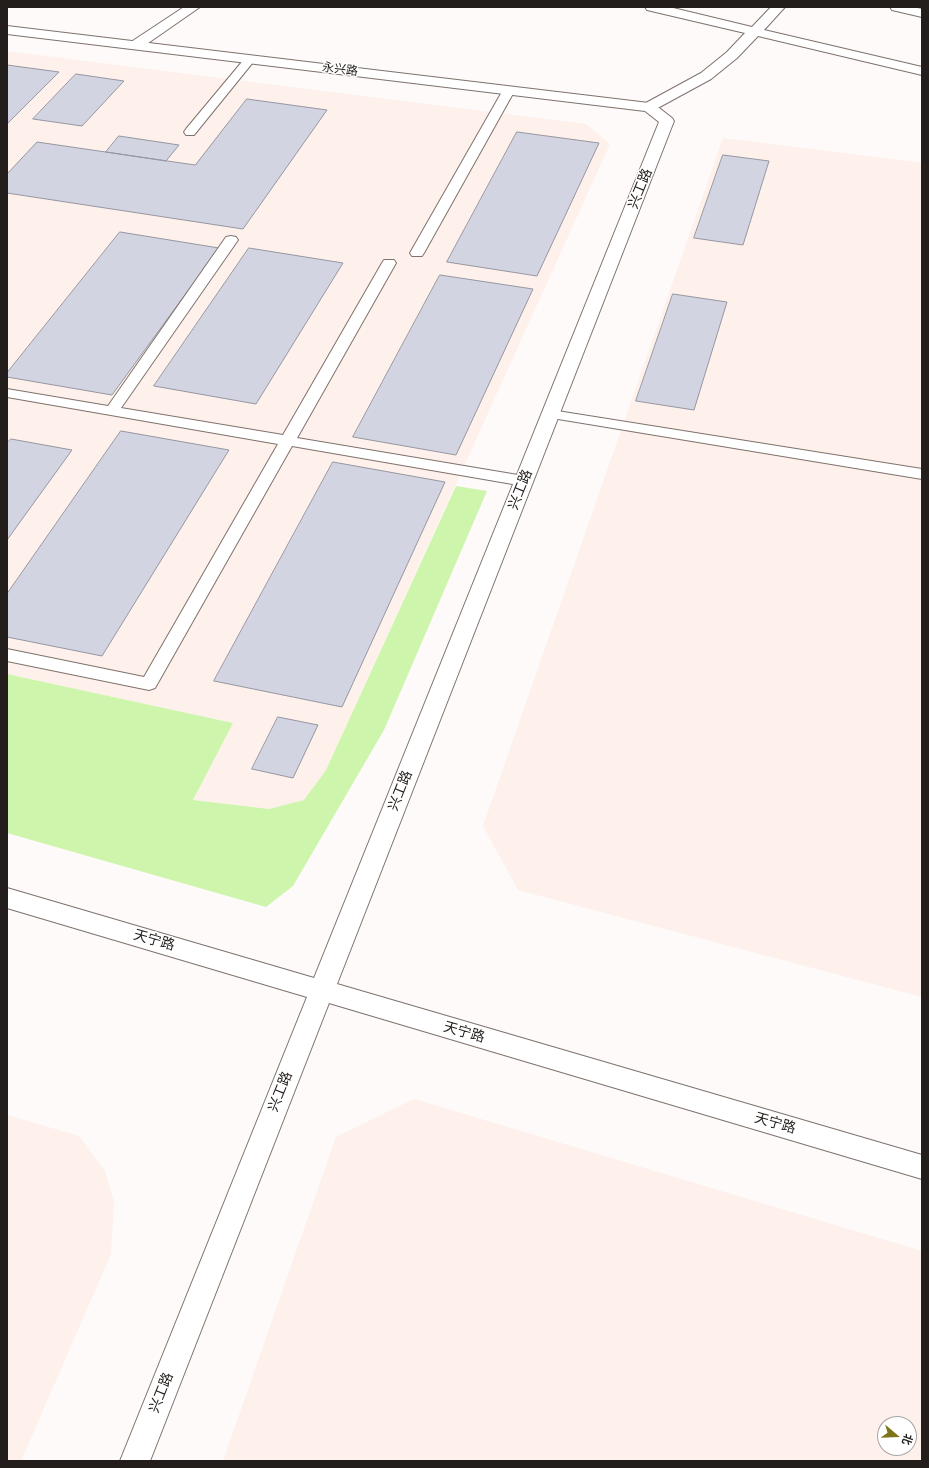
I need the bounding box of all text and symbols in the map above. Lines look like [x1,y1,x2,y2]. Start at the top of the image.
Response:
street label: 永兴路 [321,61,359,79]
street label: 兴工路 [625,166,657,212]
street label: 兴工路 [505,467,537,513]
street label: 兴工路 [385,768,417,814]
street label: 天宁路 [131,927,177,955]
street label: 天宁路 [441,1019,487,1047]
street label: 兴工路 [265,1069,297,1115]
street label: 天宁路 [752,1110,798,1138]
street label: 兴工路 [146,1370,178,1416]
north arrow [877,1416,917,1456]
text: 北 [898,1432,917,1447]

